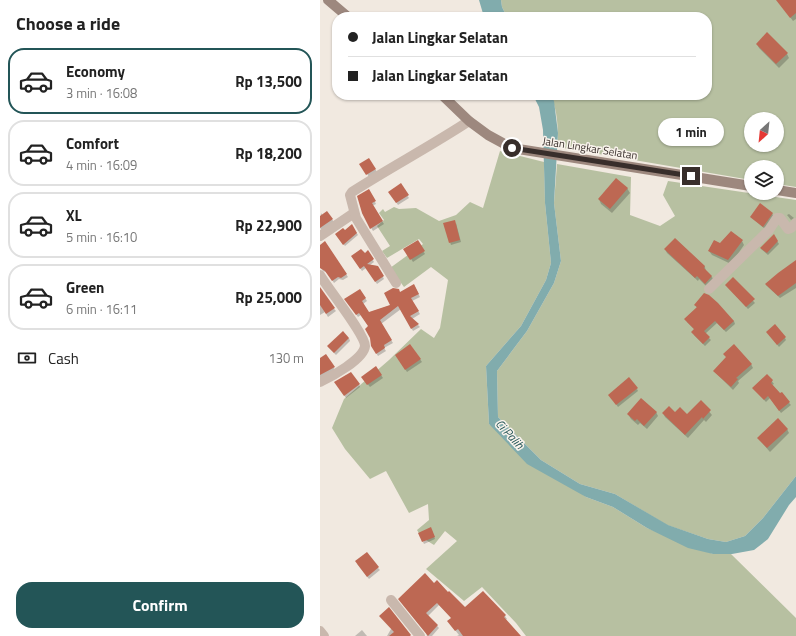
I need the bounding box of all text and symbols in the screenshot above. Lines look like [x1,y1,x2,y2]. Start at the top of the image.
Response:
text: Choose a ride [16,10,120,37]
text: Jalan Lingkar Selatan [372,26,508,49]
text: Economy [66,60,125,83]
icon: car [18,63,54,99]
text: Jalan Lingkar Selatan [372,64,508,87]
text: Rp 13,500 [235,70,302,93]
text: 3 min · 16:08 [66,83,137,103]
north arrow [744,112,784,152]
map controls [744,112,784,200]
callout: 1 min [658,118,724,146]
text: 1 min [675,122,707,142]
text: Comfort [66,132,119,155]
street label: Jalan Lingkar Selatan [541,133,639,163]
icon: car [18,135,54,171]
route start [503,139,521,157]
text: Rp 18,200 [235,142,302,165]
text: 4 min · 16:09 [66,155,137,175]
button: layers [744,160,784,200]
route end [682,167,700,185]
text: XL [66,204,82,227]
icon: car [18,207,54,243]
text: Rp 22,900 [235,214,302,237]
text: 5 min · 16:10 [66,227,137,247]
text: Green [66,276,104,299]
icon: car [18,279,54,315]
text: Rp 25,000 [235,286,302,309]
text: 6 min · 16:11 [66,299,137,319]
icon: cash [16,347,38,369]
text: Cash [48,347,79,370]
text: 130 m [268,348,304,368]
water label: Ci Palih [491,415,529,454]
button: Confirm [16,582,304,628]

